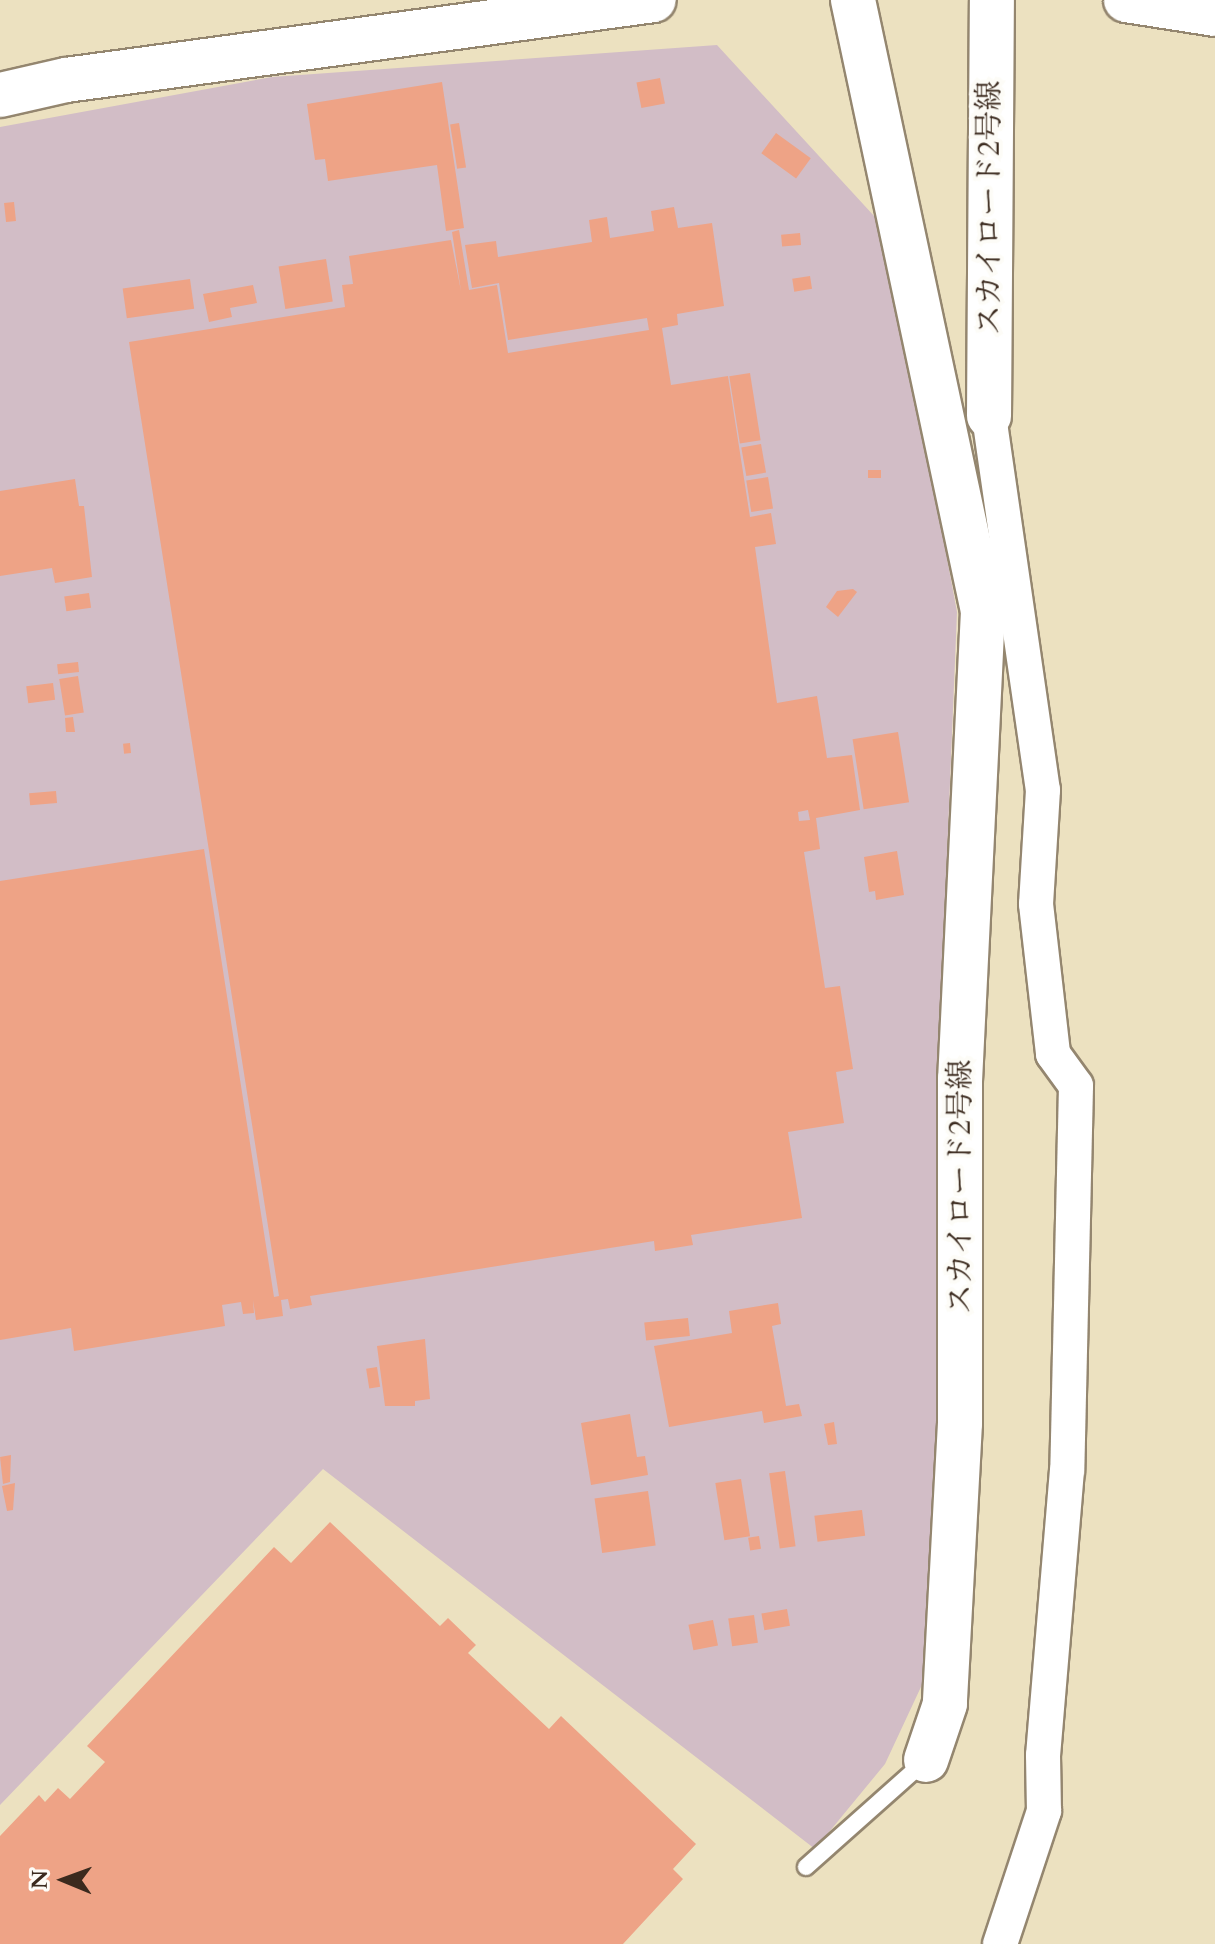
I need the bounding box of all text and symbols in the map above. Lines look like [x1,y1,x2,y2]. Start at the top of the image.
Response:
street label: スカイロード2号線 [972,80,1008,336]
street label: スカイロード2号線 [943,1059,979,1315]
north arrow [24,1840,104,1920]
text: N [25,1870,55,1889]

